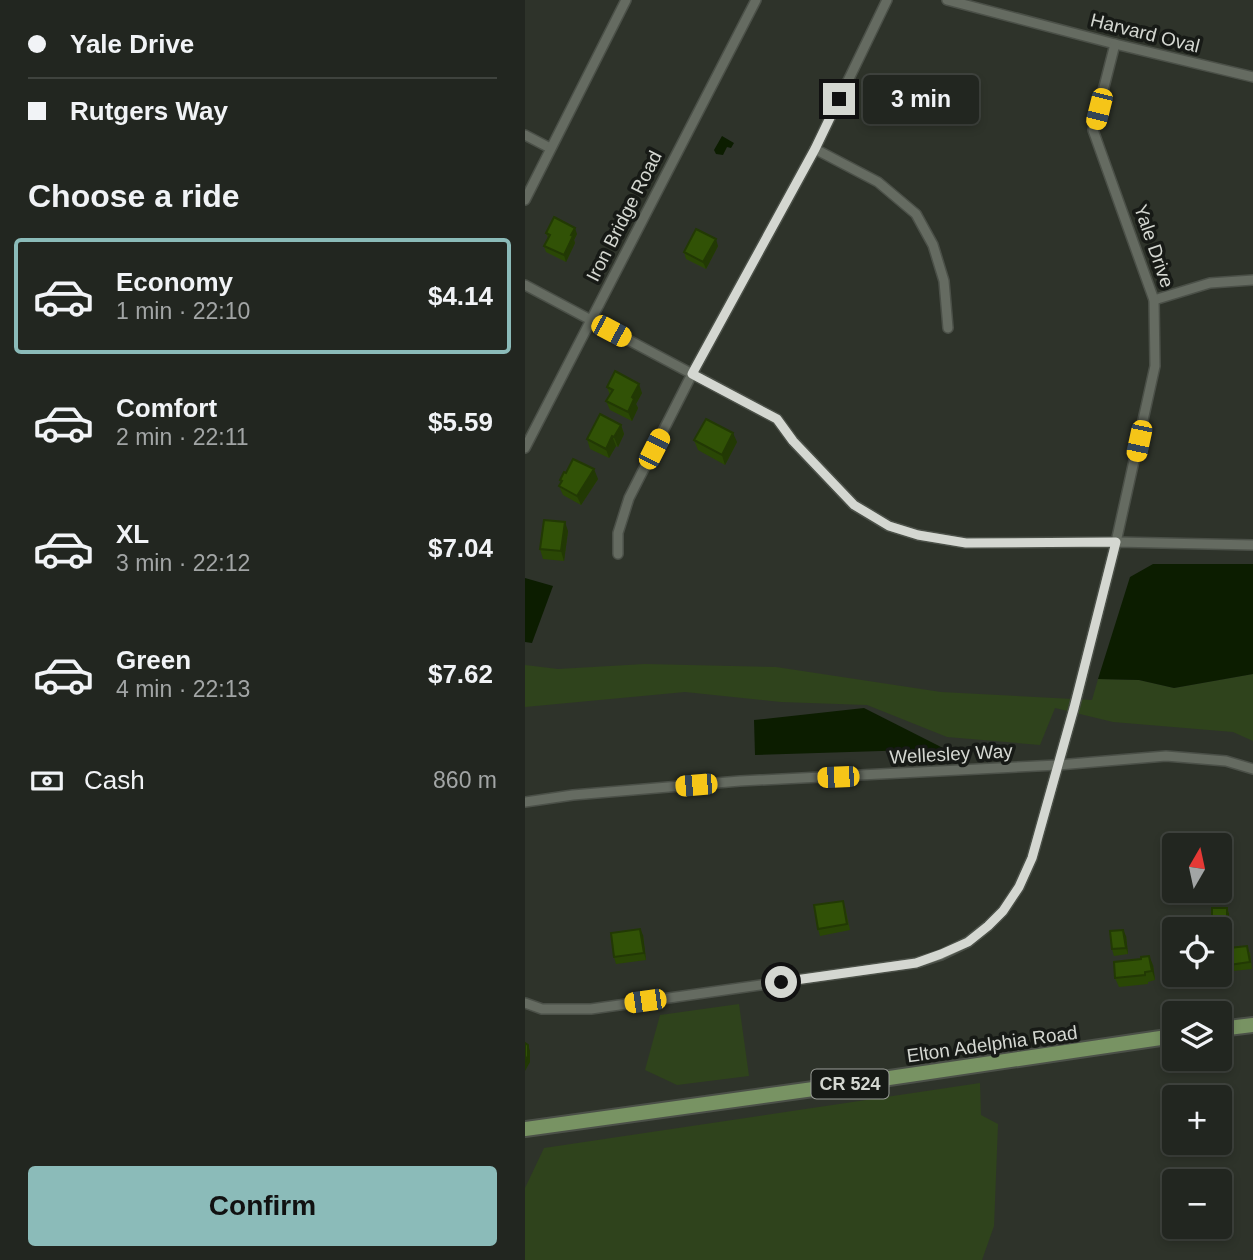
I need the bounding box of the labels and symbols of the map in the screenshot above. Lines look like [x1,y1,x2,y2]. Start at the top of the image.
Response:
street label: Harvard Oval [1088,9,1202,57]
callout: 3 min [863,74,979,124]
route end [823,83,855,115]
car [1084,86,1115,132]
street label: Iron Bridge Road [582,147,666,285]
street label: Yale Drive [1130,202,1178,290]
car [588,312,635,350]
car [1125,418,1154,464]
car [636,426,673,472]
street label: Wellesley Way [889,740,1014,768]
car [817,766,860,788]
car [675,773,718,797]
north arrow [1162,833,1232,903]
route start [765,966,797,998]
car [623,988,668,1014]
street label: Elton Adelphia Road [905,1022,1079,1066]
road number: CR 524 [811,1070,889,1098]

